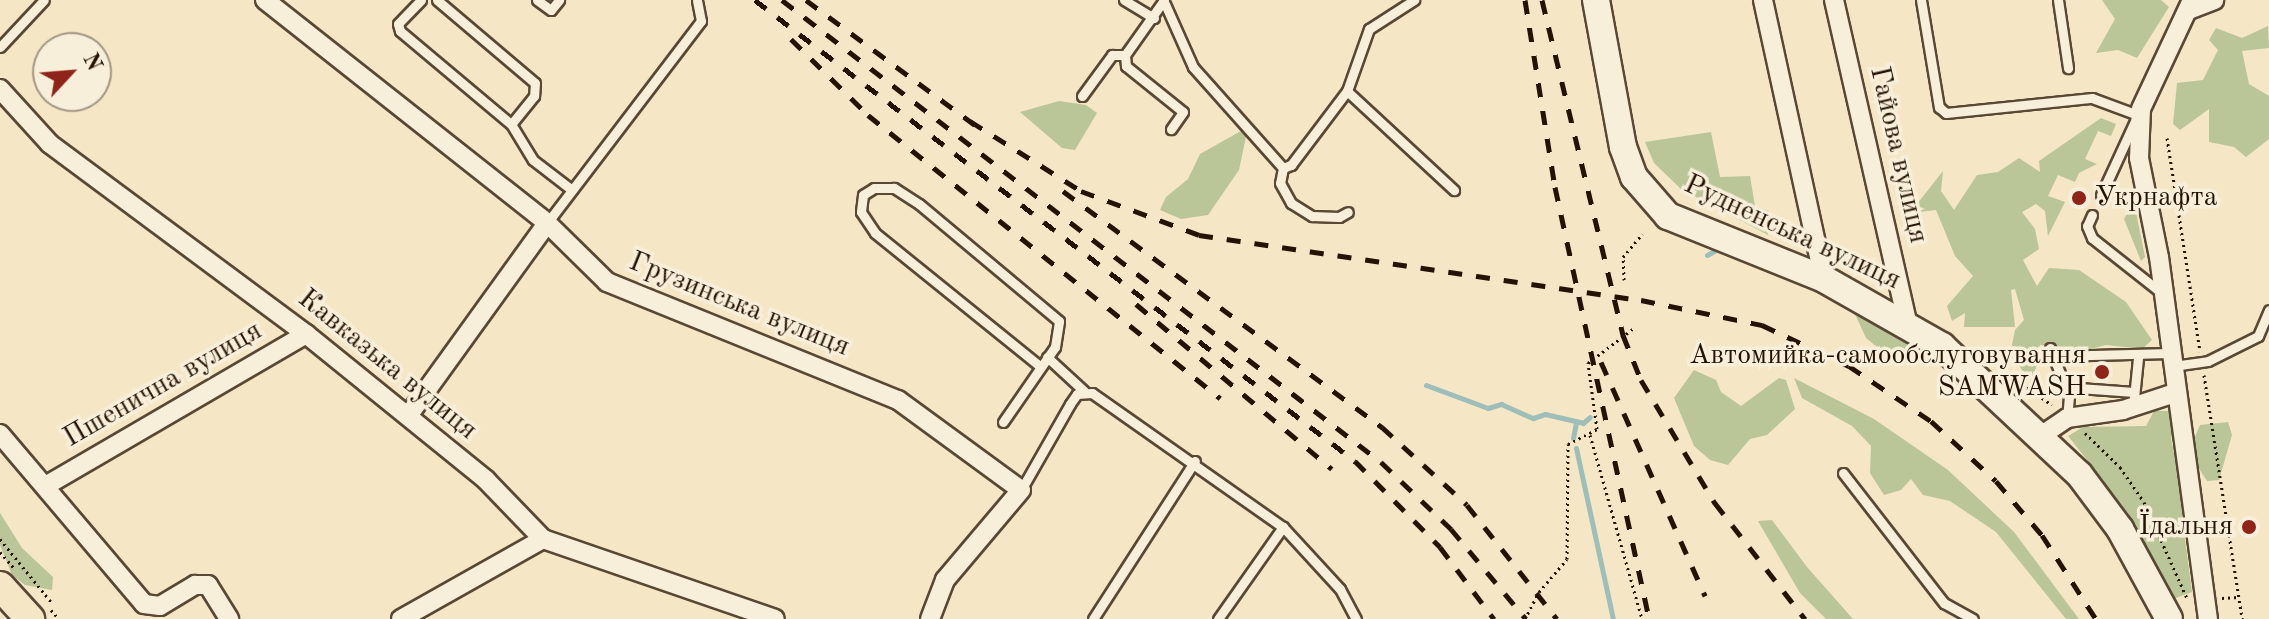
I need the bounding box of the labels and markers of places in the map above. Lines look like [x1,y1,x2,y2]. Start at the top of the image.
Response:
place label: Укрнафта [2095,181,2218,215]
marker: Укрнафта [2070,189,2088,207]
place label: Автомийка-самообслуговування SAMWASH [1689,339,2086,405]
marker: Автомийка-самообслуговування SAMWASH [2093,363,2111,381]
place label: Їдальня [2139,510,2233,544]
marker: Їдальня [2240,518,2258,536]

